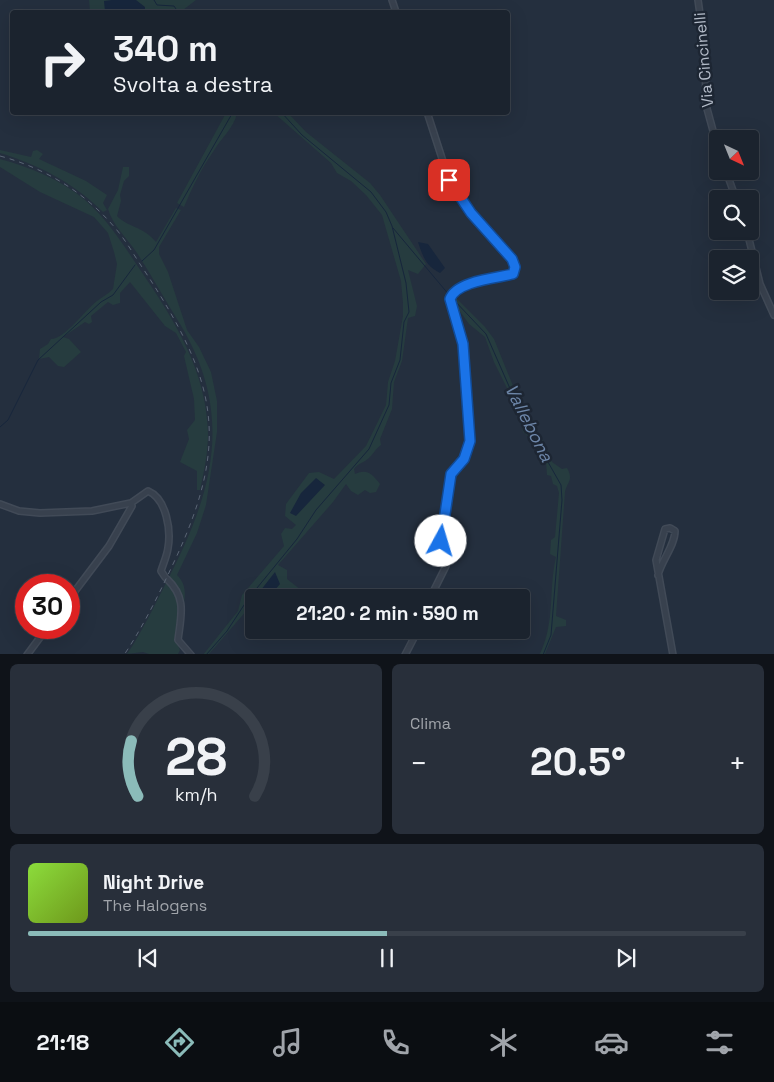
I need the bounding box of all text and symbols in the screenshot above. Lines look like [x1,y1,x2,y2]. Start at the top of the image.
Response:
street label: Via Cincinelli [689,11,718,109]
text: 340 m [113,27,218,71]
icon: right [30,30,95,95]
text: Svolta a destra [113,70,273,98]
north arrow [709,130,759,180]
map controls [709,130,759,300]
pin [428,159,470,201]
icon: arrive [435,166,463,194]
button: search [709,190,759,240]
button: layers [709,250,759,300]
water label: Vallebona [500,380,559,466]
position arrow [414,514,466,566]
speed limit sign: 30 [15,574,80,639]
text: 21:20 · 2 min · 590 m [296,601,479,626]
text: Clima [410,713,451,734]
text: 28 [165,724,227,790]
text: 20.5° [530,738,626,786]
text: − [410,745,427,781]
text: + [729,745,746,781]
text: km/h [175,783,217,806]
text: Night Drive [103,870,204,895]
text: The Halogens [103,895,207,916]
icon: previous [134,944,162,972]
icon: pause [373,944,401,972]
icon: next [612,944,640,972]
icon: directions [162,1025,197,1060]
icon: music [270,1025,305,1060]
icon: phone [378,1025,413,1060]
icon: climate [486,1025,521,1060]
icon: car [594,1025,629,1060]
icon: filters [702,1025,737,1060]
text: 21:18 [37,1028,89,1056]

